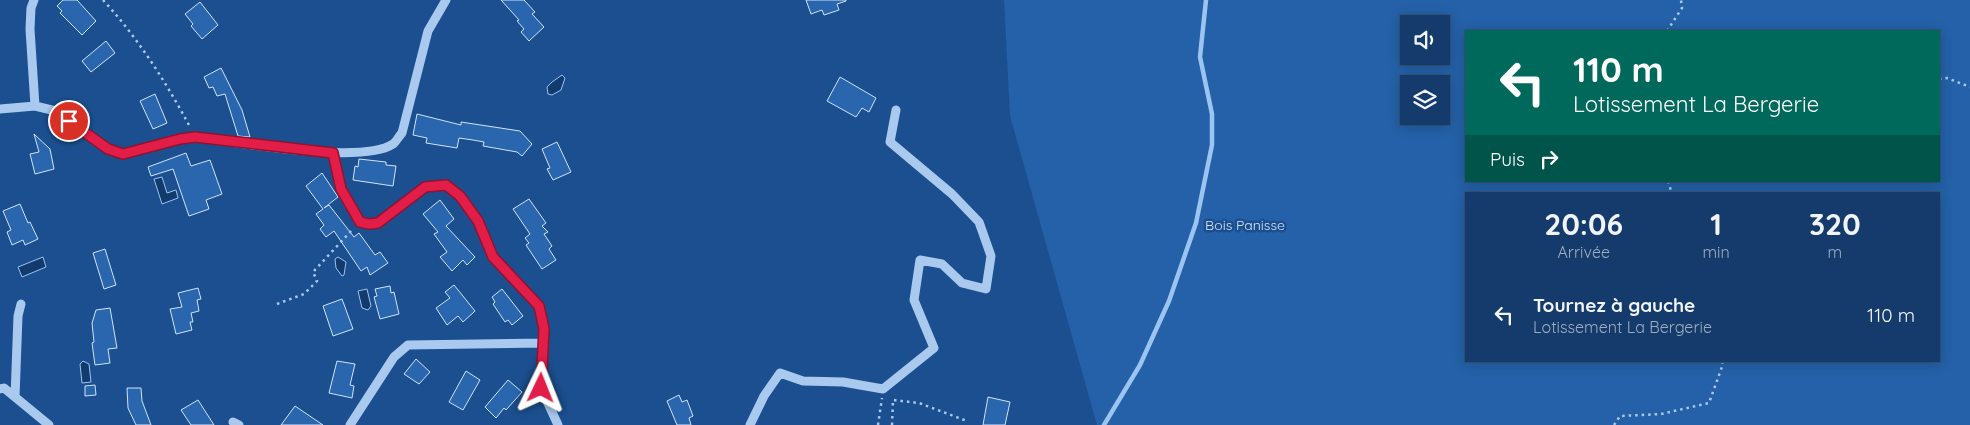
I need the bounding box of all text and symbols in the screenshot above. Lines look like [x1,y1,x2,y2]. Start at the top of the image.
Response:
map controls [1400,15,1450,125]
button: sound [1400,15,1450,65]
text: 110 m [1573,47,1664,91]
icon: left [1490,50,1555,115]
button: layers [1400,75,1450,125]
text: Lotissement La Bergerie [1573,90,1819,118]
pin [48,100,90,142]
icon: arrive [55,107,83,135]
icon: right [1535,145,1563,173]
text: Puis [1490,147,1525,171]
text: 20:06 [1544,205,1623,243]
text: 1 [1710,205,1722,243]
text: 320 [1809,205,1861,243]
park label: Bois Panisse [1205,216,1285,234]
text: Arrivée [1557,242,1610,262]
text: min [1702,242,1730,262]
text: m [1828,242,1842,262]
text: Tournez à gauche [1533,293,1695,317]
icon: left [1490,301,1518,329]
text: 110 m [1867,303,1915,327]
text: Lotissement La Bergerie [1533,317,1712,337]
position arrow [514,361,566,413]

